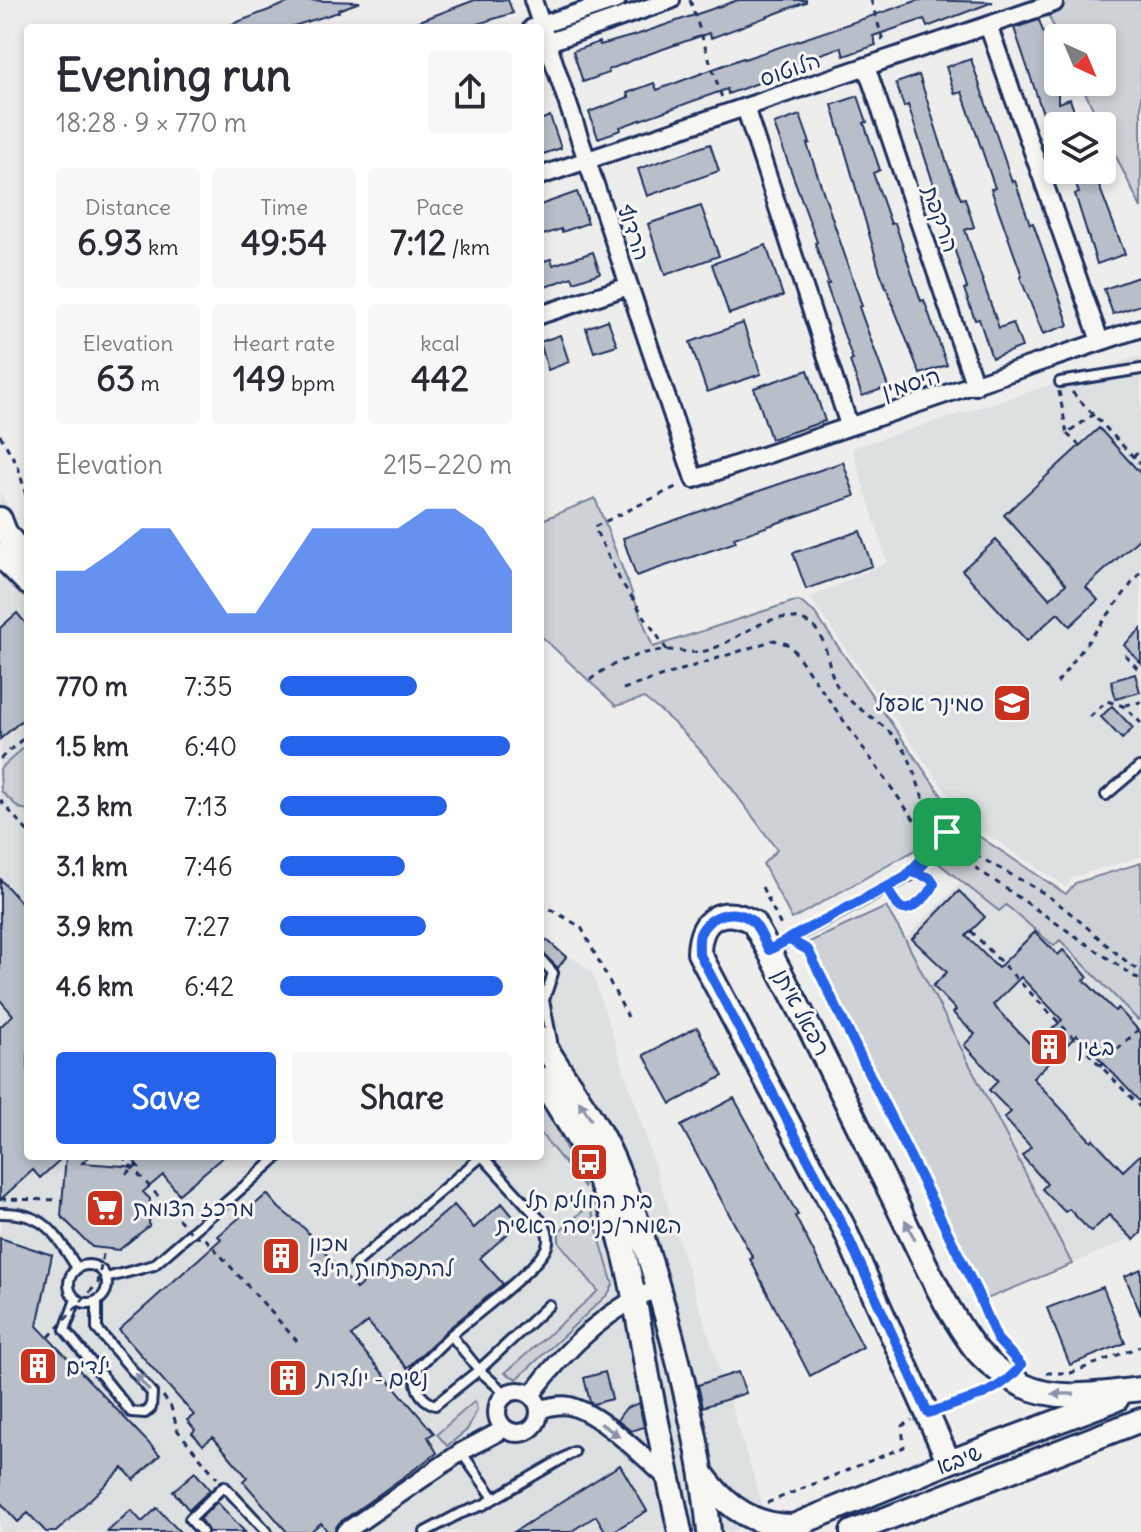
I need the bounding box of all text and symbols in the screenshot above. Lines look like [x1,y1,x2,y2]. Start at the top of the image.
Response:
north arrow [1044,24,1116,96]
map controls [1044,24,1116,184]
street label: הלוטוס [756,46,824,92]
text: Evening run [56,48,291,103]
button: share [428,50,512,134]
text: 18:28 · 9 × 770 m [56,106,247,139]
button: layers [1044,112,1116,184]
street label: הרקפת [916,181,965,256]
text: Distance [85,193,171,221]
text: Time [260,193,308,221]
text: Pace [416,193,464,221]
street label: הרדוף [611,200,657,264]
text: 6.93 [77,221,143,264]
text: 49:54 [241,221,327,264]
text: 7:12 [390,221,446,264]
text: km [143,233,179,261]
text: /km [446,233,490,261]
text: Elevation [83,329,173,357]
text: Heart rate [233,329,335,357]
text: kcal [420,329,460,357]
text: 63 [96,357,135,400]
text: 149 [233,357,286,400]
text: 442 [411,357,469,400]
street label: היסמין [878,361,944,405]
text: m [135,369,160,397]
text: bpm [286,369,335,397]
text: Elevation [56,448,163,481]
text: 215–220 m [383,448,512,481]
text: 770 m [56,670,128,703]
text: 7:35 [184,670,232,703]
school or university icon: סמינר אפעל [991,682,1033,724]
place label: סמינר אפעל [875,689,984,717]
text: 1.5 km [56,730,129,763]
text: 6:40 [184,730,237,763]
text: 2.3 km [56,790,133,823]
text: 7:13 [184,790,228,823]
pin [913,798,981,866]
icon: arrive [925,810,969,854]
text: 3.1 km [56,850,128,883]
text: 7:46 [184,850,233,883]
text: 3.9 km [56,910,133,943]
text: 7:27 [184,910,230,943]
street label: רפאל איתן [767,963,837,1061]
text: 4.6 km [56,970,134,1003]
text: 6:42 [184,970,234,1003]
building icon: בגין [1028,1026,1070,1068]
place label: בגין [1077,1033,1115,1061]
button: Save [56,1052,276,1144]
button: Share [292,1052,512,1144]
one-way arrow [579,1099,593,1121]
bus stop icon: בית החולים תל השומר/כניסה ראשית [568,1141,610,1183]
place label: בית החולים תל השומר/כניסה ראשית [495,1186,682,1239]
supermarket icon: מרכז הצומת [84,1187,126,1229]
place label: מרכז הצומת [133,1194,254,1222]
one-way arrow [903,1218,916,1241]
place label: מכון להתפתחות הילד [309,1229,455,1282]
building icon: מכון להתפתחות הילד [260,1235,302,1277]
building icon: ילדים [17,1345,59,1387]
place label: ילדים [66,1352,110,1380]
building icon: נשים - יולדות [267,1357,309,1399]
place label: נשים - יולדות [314,1364,428,1392]
one-way arrow [134,1372,151,1392]
one-way arrow [1050,1388,1076,1401]
one-way arrow [599,1422,620,1437]
street label: שיבא [932,1438,986,1480]

